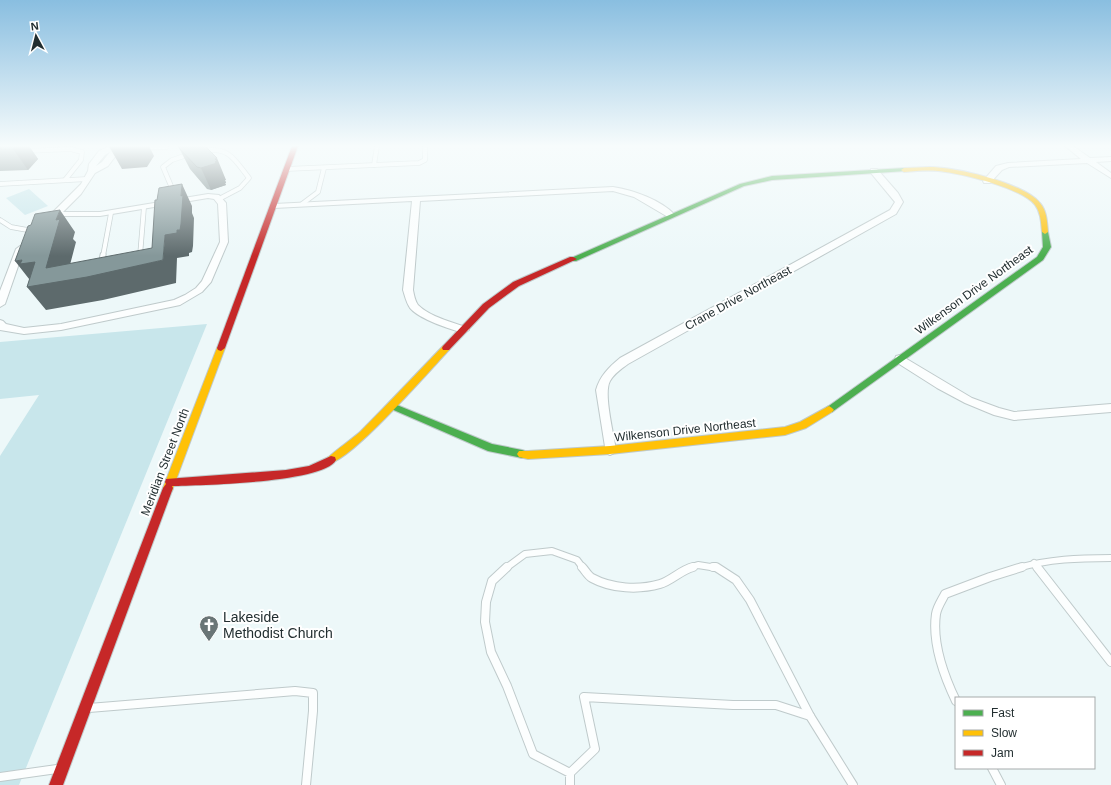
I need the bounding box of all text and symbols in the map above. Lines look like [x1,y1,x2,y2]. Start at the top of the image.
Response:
north arrow [16,16,56,56]
text: N [30,20,40,33]
street label: Wilkenson Drive Northeast [912,242,1036,337]
street label: Crane Drive Northeast [682,263,794,333]
street label: Meridian Street North [138,406,192,518]
street label: Wilkenson Drive Northeast [614,416,757,444]
place label: Lakeside Methodist Church [223,609,333,641]
church icon: Lakeside Methodist Church [198,614,220,642]
legend [955,697,1095,769]
text: Fast [991,706,1015,720]
text: Slow [991,726,1017,740]
text: Jam [991,746,1014,760]

